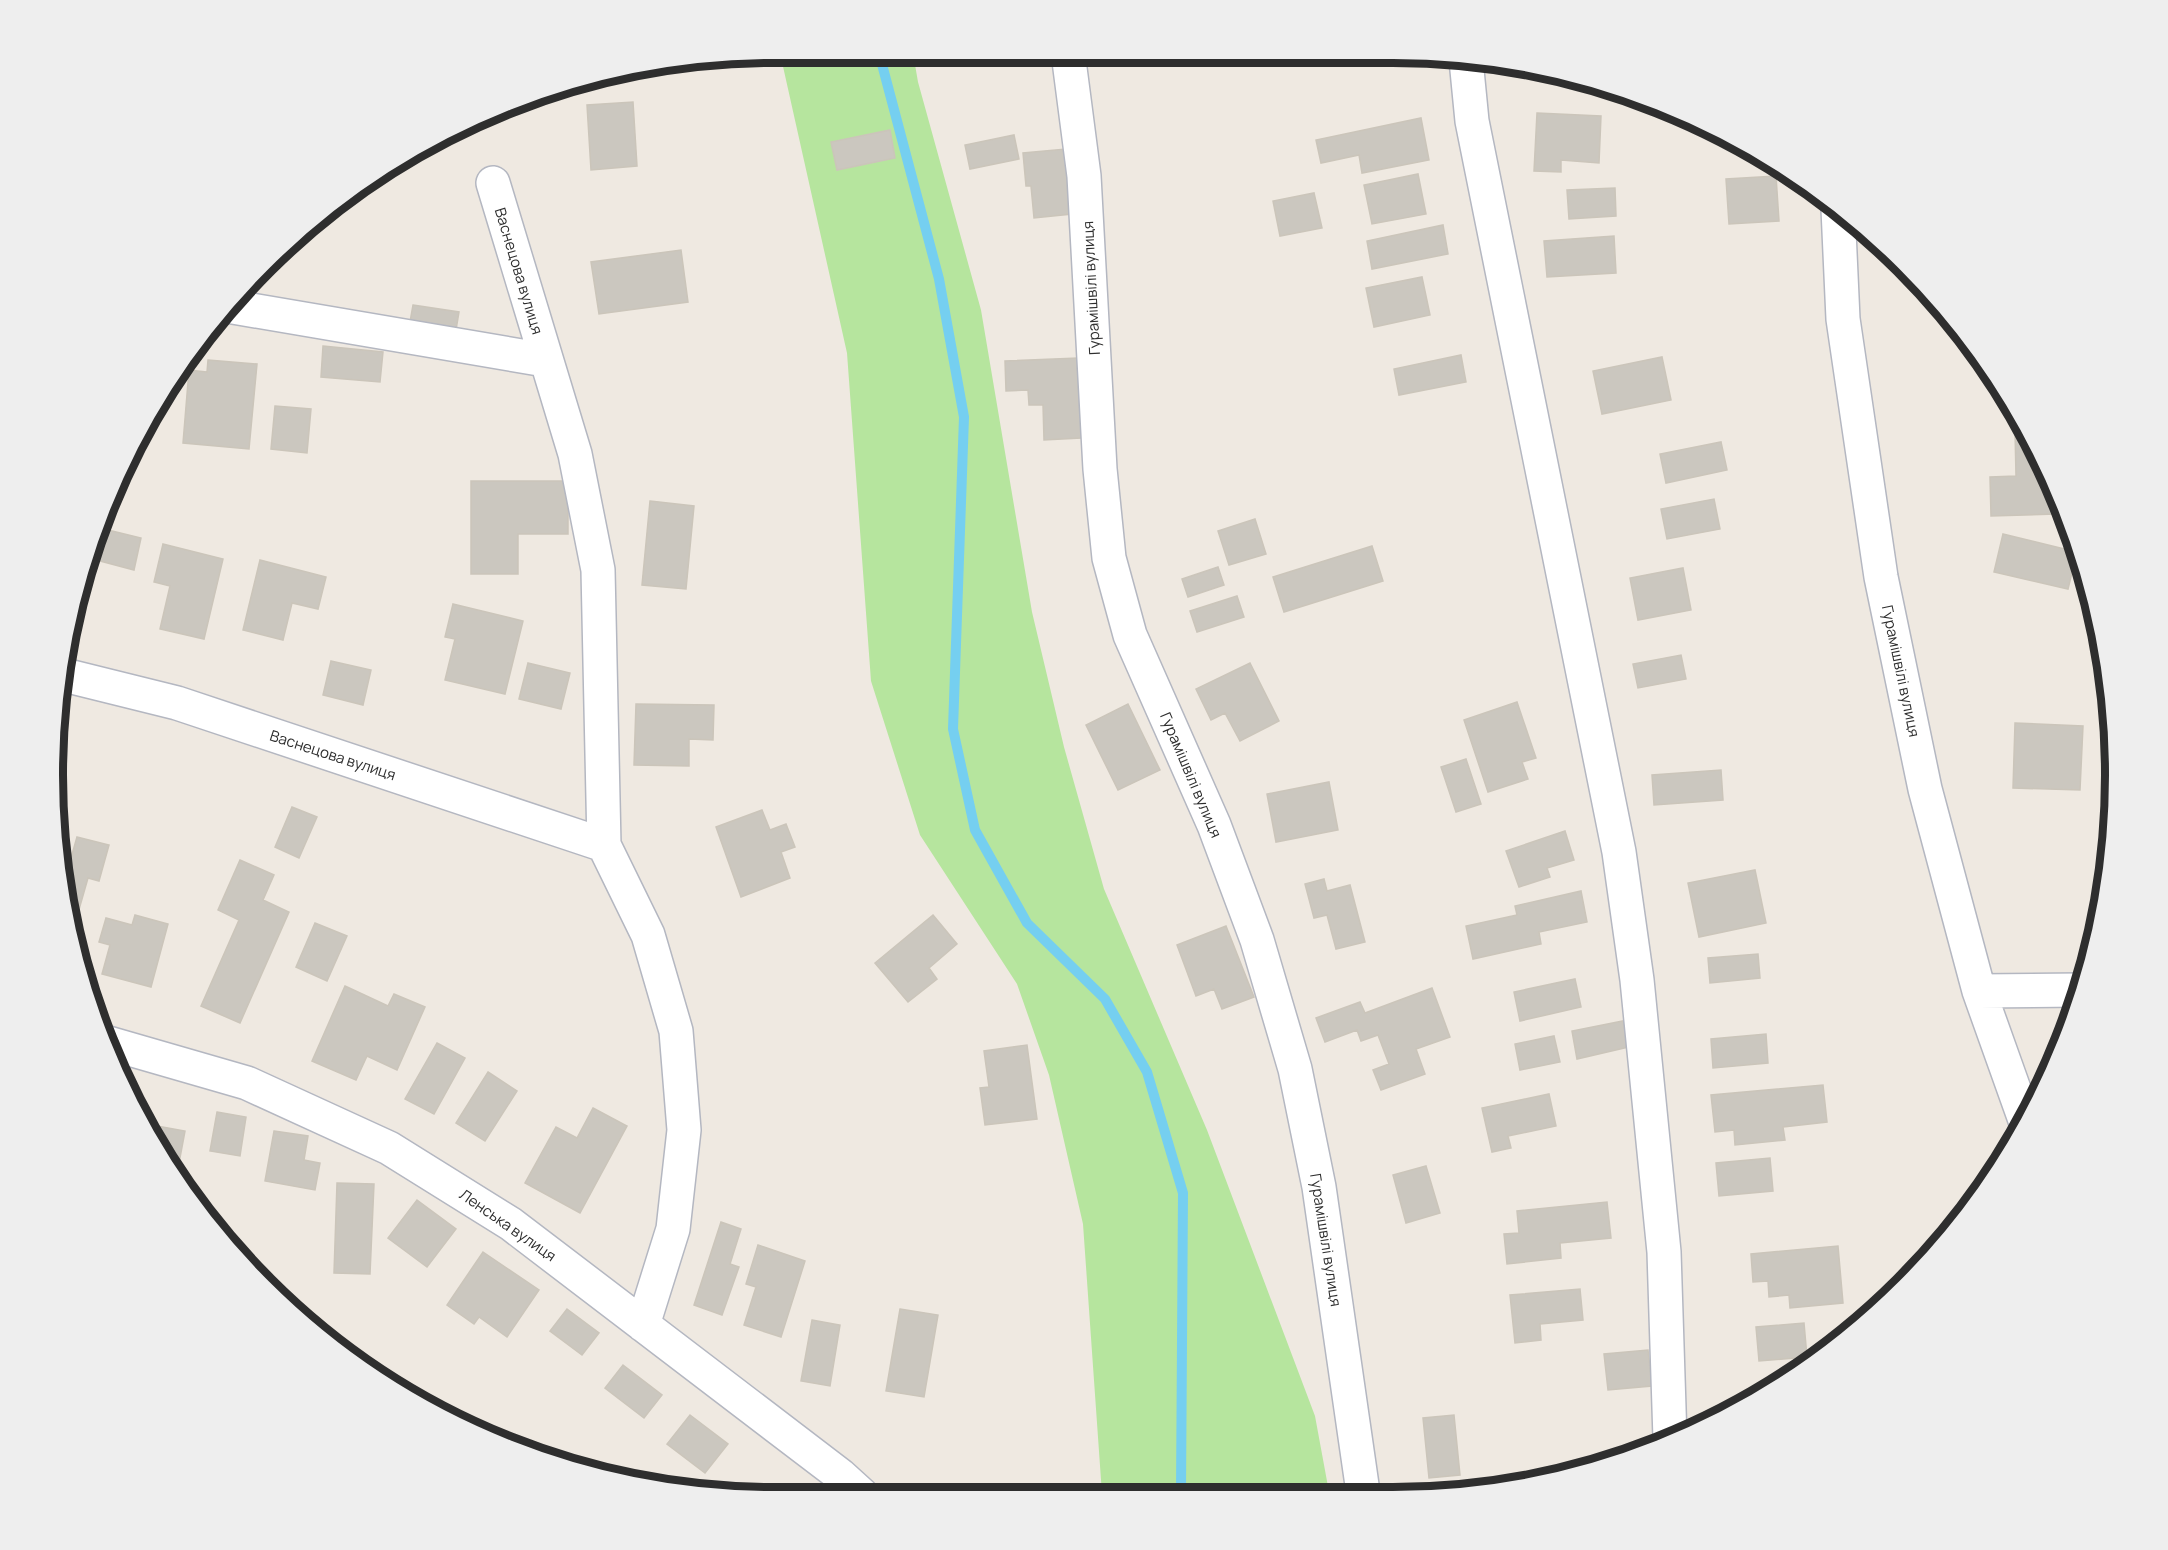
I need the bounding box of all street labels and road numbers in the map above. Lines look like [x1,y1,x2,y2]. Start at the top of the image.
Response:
street label: Васнецова вулиця [490,205,548,337]
street label: Гурамішвілі вулиця [1077,220,1105,356]
street label: Гурамішвілі вулиця [1877,603,1925,739]
street label: Гурамішвілі вулиця [1155,709,1227,841]
street label: Васнецова вулиця [267,725,399,785]
street label: Гурамішвілі вулиця [1305,1172,1347,1308]
street label: Ленська вулиця [455,1184,561,1266]

